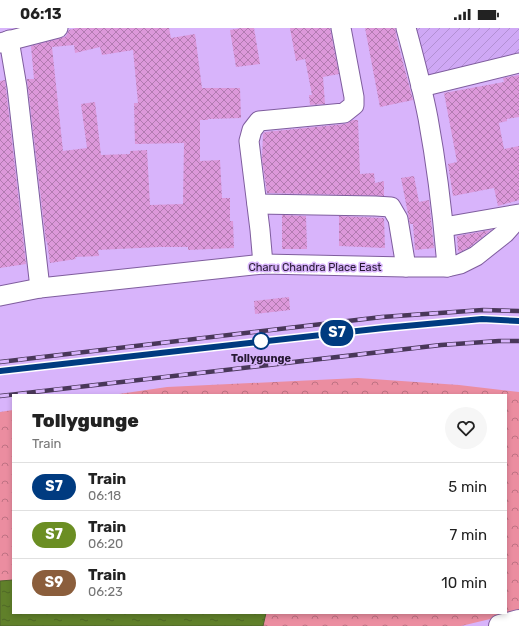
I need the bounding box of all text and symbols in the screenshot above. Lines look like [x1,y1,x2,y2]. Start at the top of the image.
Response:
text: 06:13 [20,5,62,23]
street label: Charu Chandra Place East [248,261,382,274]
line badge: S7 [319,320,355,346]
text: S7 [328,324,346,341]
marker: Tollygunge [252,332,270,350]
place label: Tollygunge [231,352,291,365]
button: heart [445,407,487,449]
text: Tollygunge [32,409,139,432]
text: Train [32,436,62,451]
text: Train [88,470,126,488]
text: S7 [45,478,63,495]
text: 5 min [448,478,487,496]
text: 06:18 [88,488,121,503]
text: Train [88,518,126,536]
text: S7 [45,526,63,543]
text: 7 min [450,526,487,544]
text: 06:20 [88,536,123,551]
text: Train [88,566,126,584]
text: S9 [45,574,63,591]
text: 10 min [441,574,487,592]
text: 06:23 [88,584,123,599]

